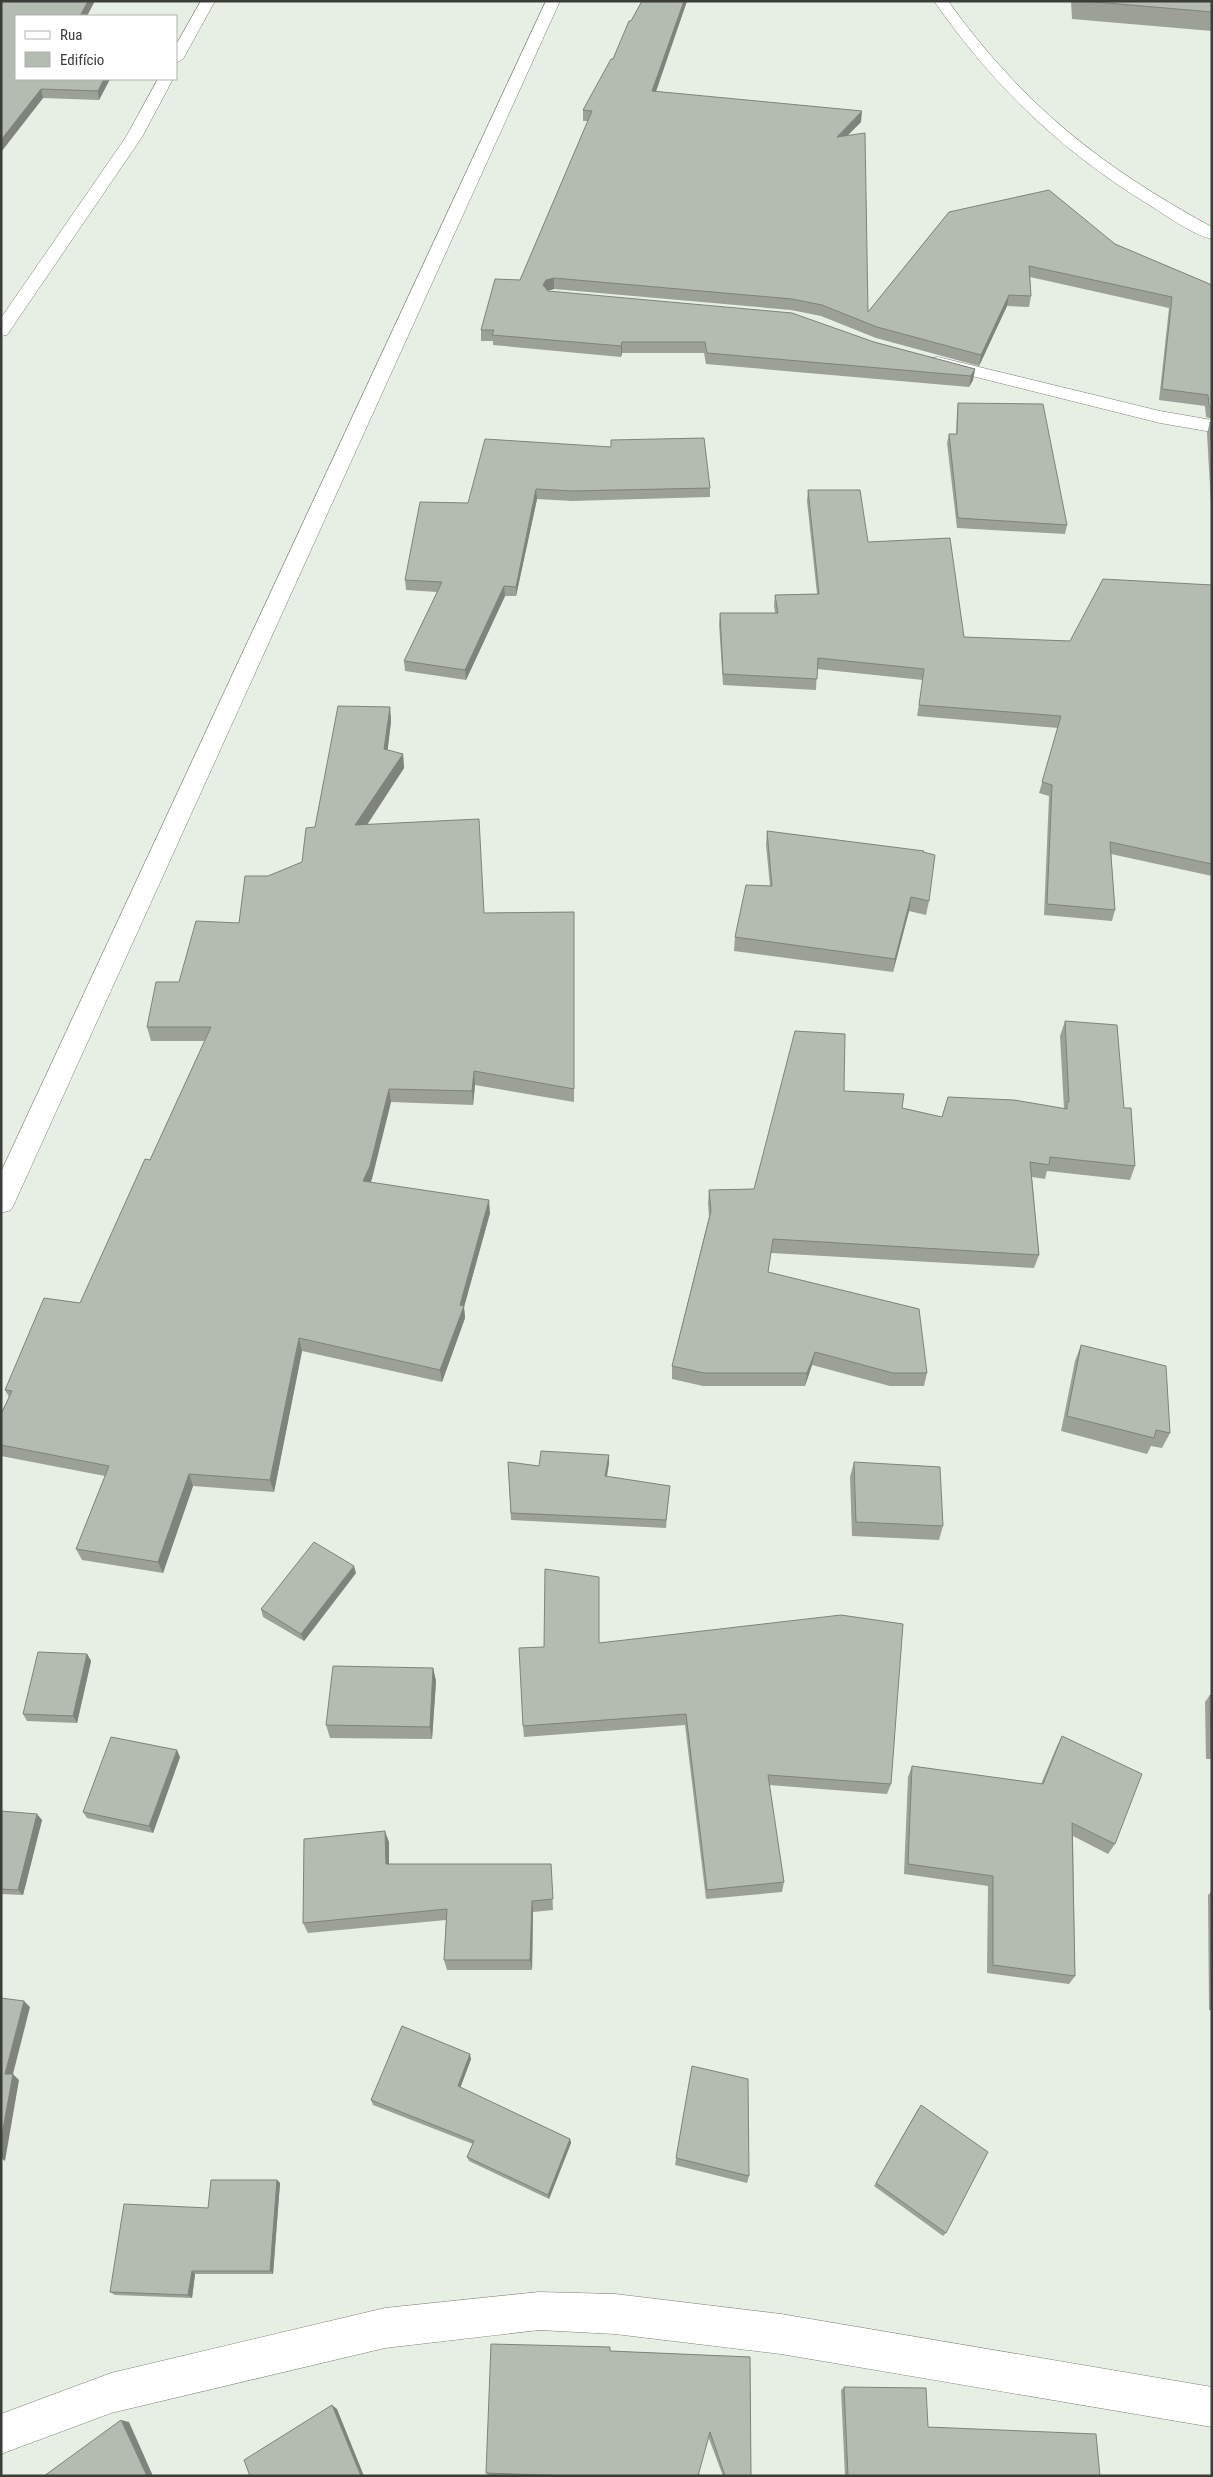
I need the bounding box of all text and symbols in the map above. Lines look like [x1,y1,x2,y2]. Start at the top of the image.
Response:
legend [15,15,178,80]
text: Rua [60,26,82,44]
text: Edifício [60,51,104,69]

